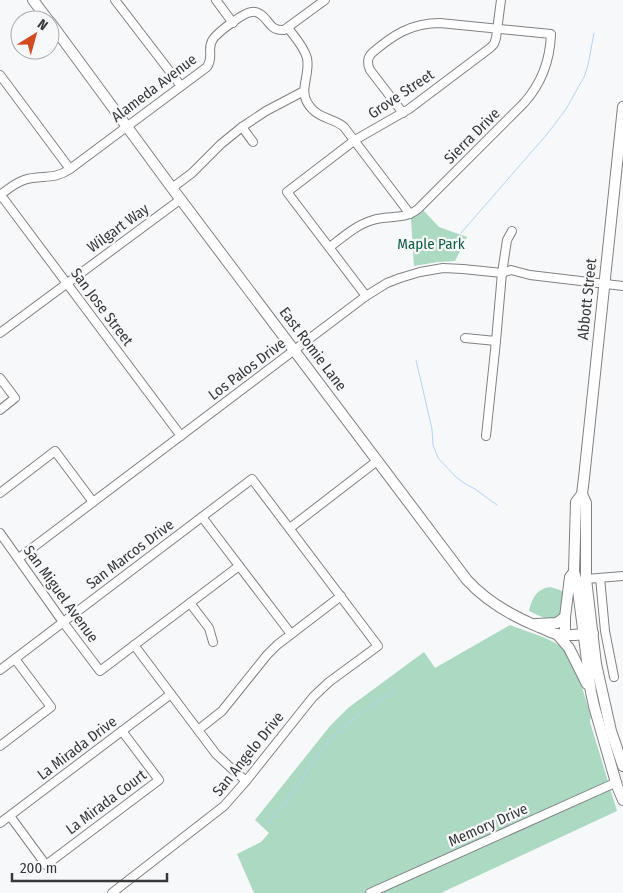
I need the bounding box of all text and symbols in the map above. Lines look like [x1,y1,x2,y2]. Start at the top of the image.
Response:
north arrow [10,10,60,60]
text: N [34,16,51,34]
street label: Alameda Avenue [108,50,200,126]
street label: Grove Street [365,65,437,123]
street label: Sierra Drive [440,104,504,168]
street label: Wilgart Way [84,200,152,256]
park label: Maple Park [397,235,465,253]
street label: Abbott Street [574,257,600,341]
street label: San Jose Street [67,265,137,349]
street label: East Romie Lane [276,304,350,394]
street label: Los Palos Drive [205,334,289,404]
street label: San Marcos Drive [83,515,177,593]
street label: San Miguel Avenue [20,542,102,646]
street label: San Angelo Drive [209,708,287,800]
street label: La Mirada Drive [34,712,120,784]
street label: La Mirada Court [62,766,150,838]
street label: Memory Drive [446,800,530,850]
scale bar [12,850,168,882]
text: 200 m [20,859,57,877]

